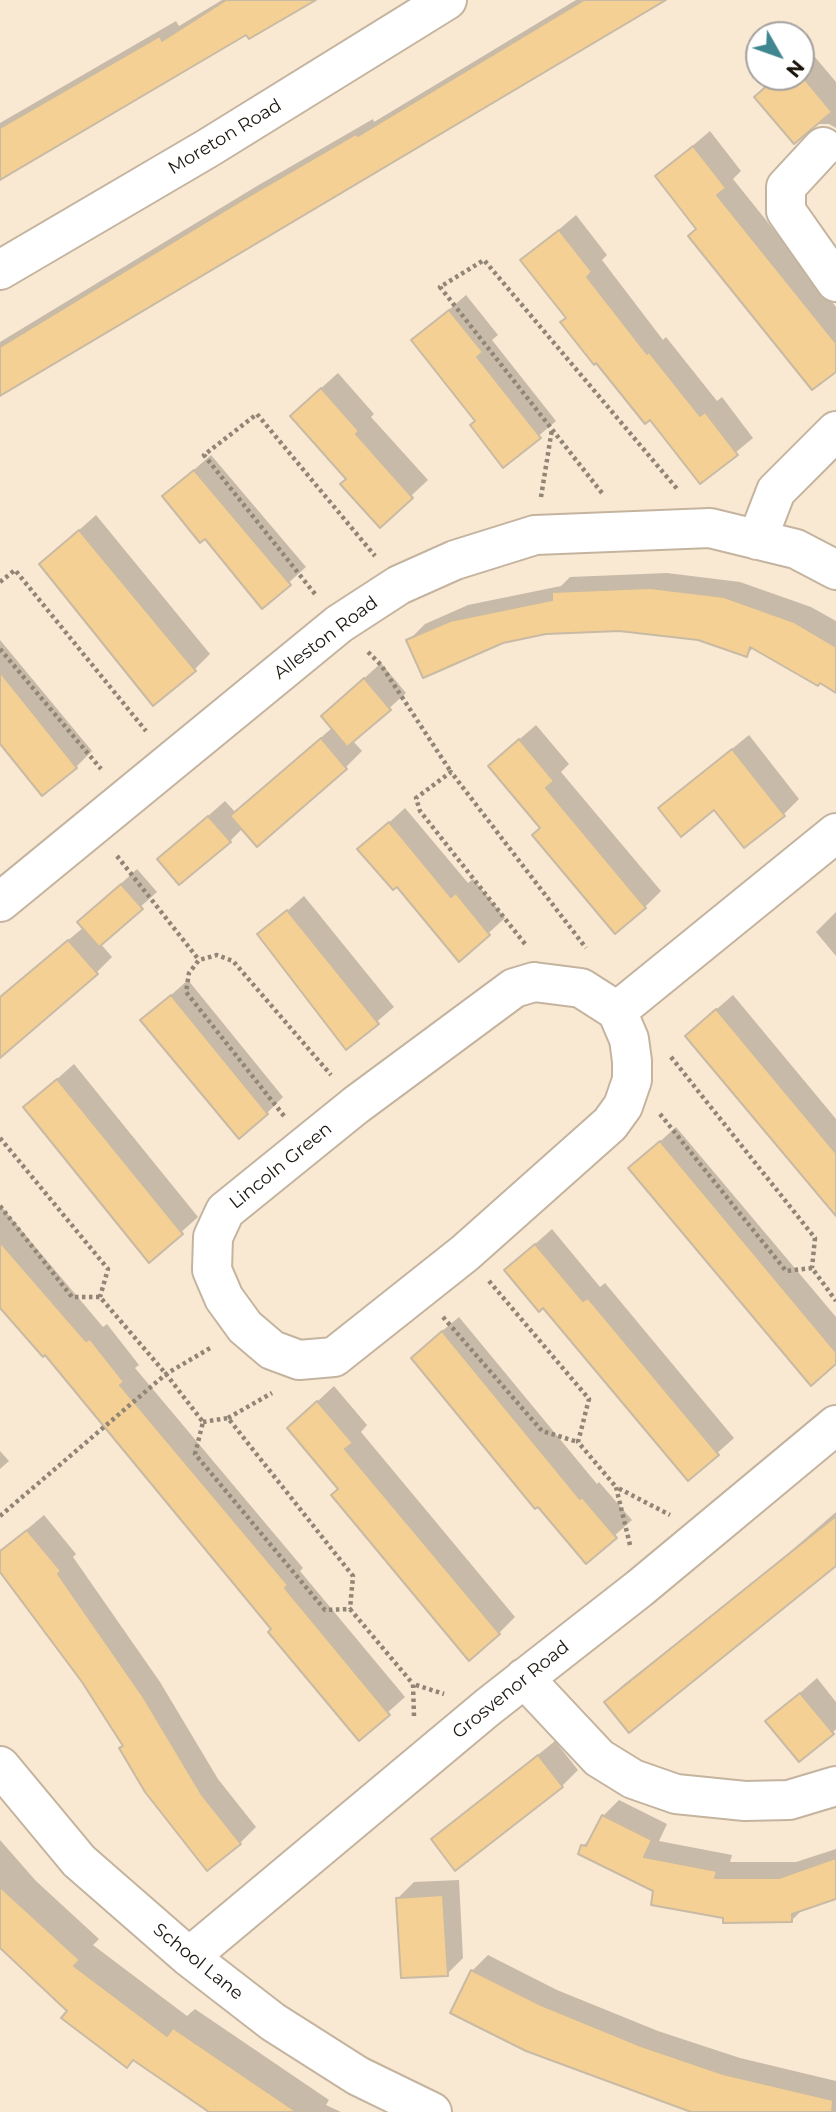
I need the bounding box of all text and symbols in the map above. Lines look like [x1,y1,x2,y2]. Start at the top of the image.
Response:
north arrow [745,21,815,91]
text: N [781,55,809,82]
street label: Moreton Road [164,95,286,179]
street label: Alleston Road [270,592,382,684]
street label: Lincoln Green [225,1118,337,1214]
street label: Grosvenor Road [448,1636,574,1744]
street label: School Lane [149,1919,247,2005]

